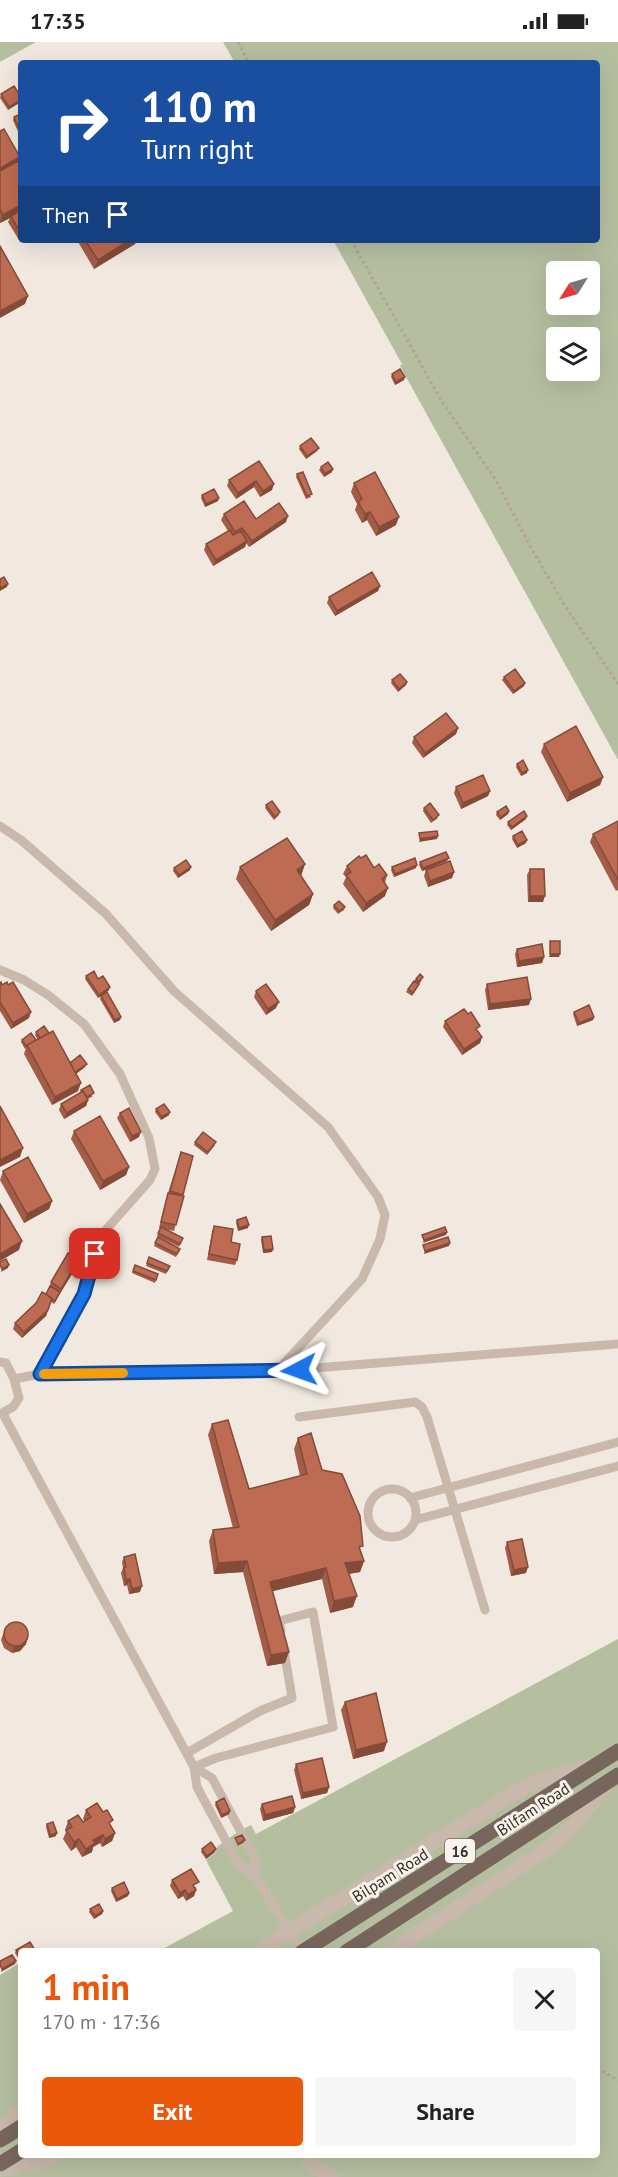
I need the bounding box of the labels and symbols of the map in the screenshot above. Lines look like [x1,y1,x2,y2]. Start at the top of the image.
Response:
north arrow [546,261,600,315]
pin [69,1228,120,1279]
position arrow [267,1338,331,1402]
street label: Bilfam Road [493,1778,573,1840]
road number: 16 [445,1839,475,1863]
street label: Bilpam Road [348,1844,432,1906]

